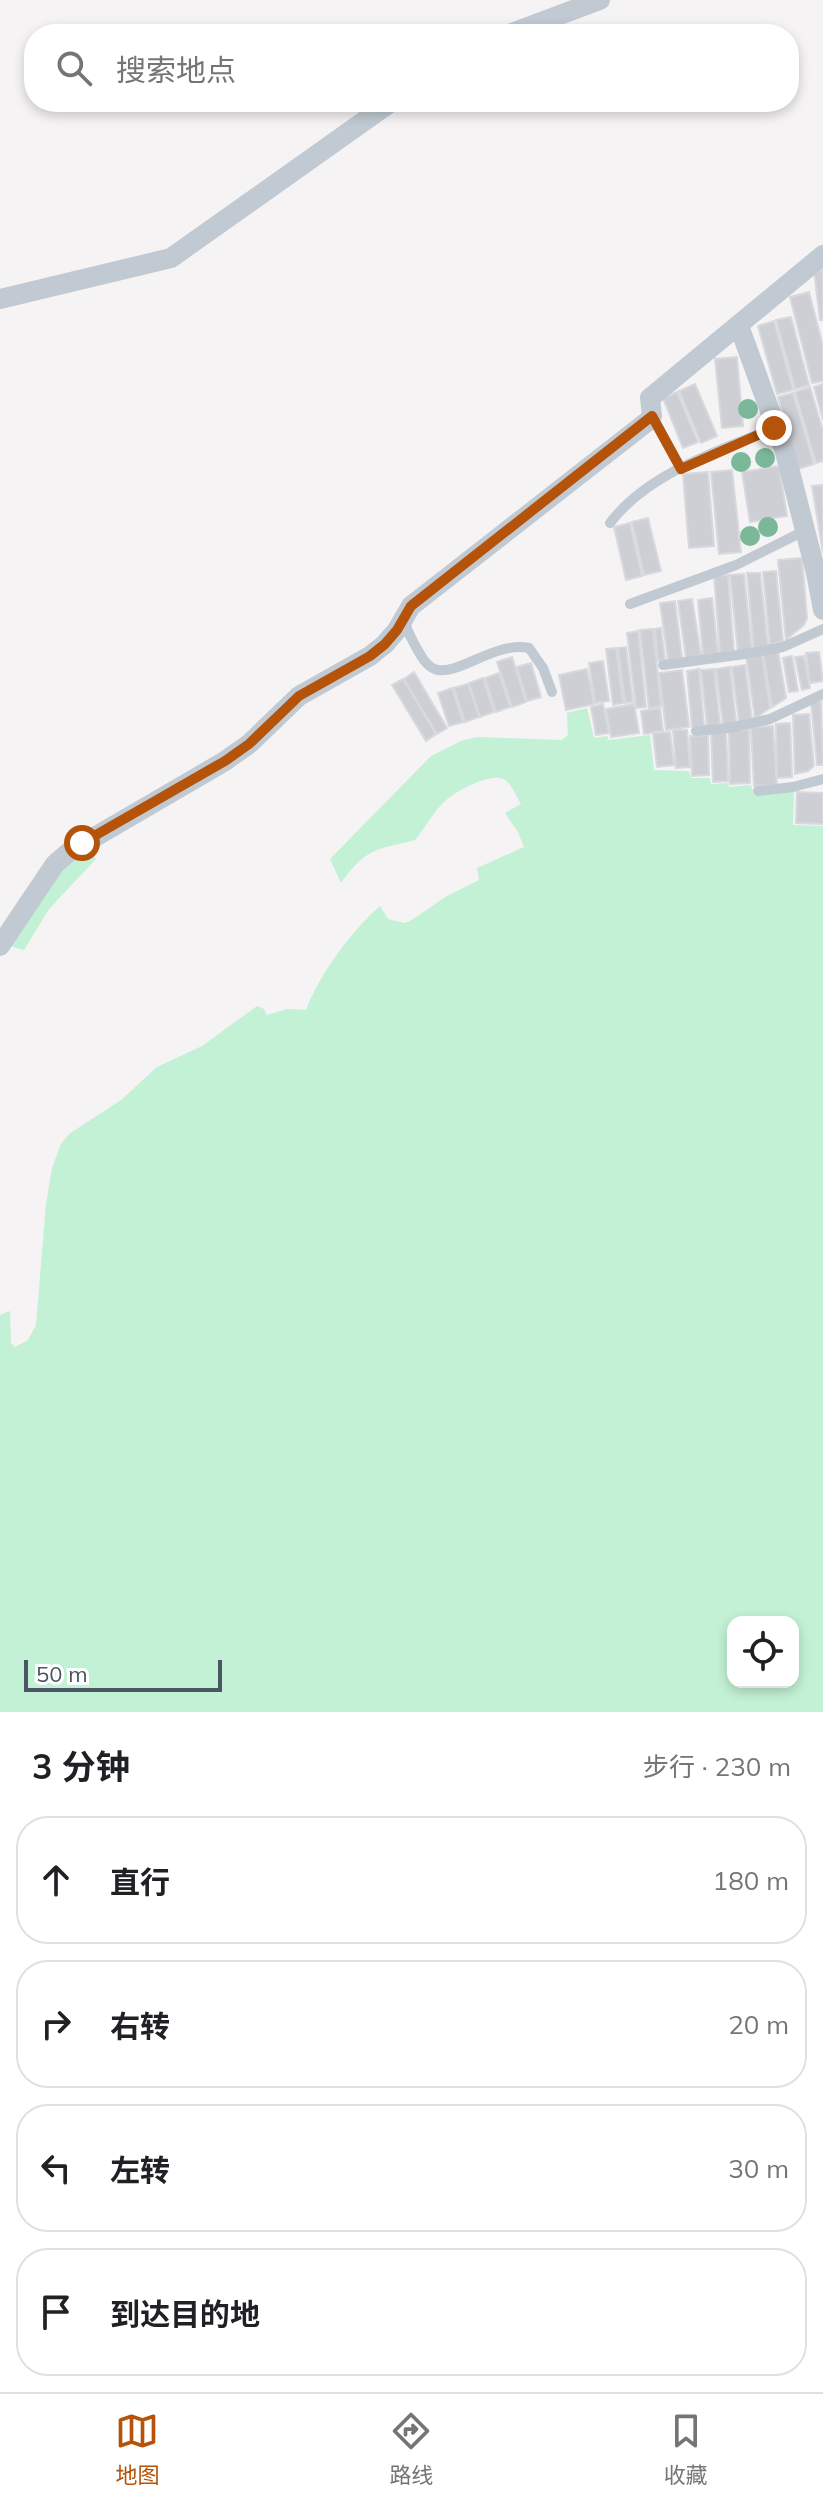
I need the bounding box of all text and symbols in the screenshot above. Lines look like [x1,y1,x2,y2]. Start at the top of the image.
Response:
search box [24,24,799,112]
icon: search [52,46,96,90]
text: 搜索地点 [116,51,236,89]
route end [756,410,792,446]
route start [64,825,100,861]
map controls [727,1616,799,1688]
button: locate [727,1616,799,1688]
scale bar [24,1656,222,1692]
text: 50 m [36,1660,87,1688]
text: 3 分钟 [32,1745,130,1788]
text: 步行 · 230 m [643,1750,791,1783]
icon: ahead [34,1858,78,1902]
text: 直行 [110,1863,170,1901]
text: 180 m [713,1864,789,1897]
icon: right [34,2002,78,2046]
text: 右转 [110,2007,170,2045]
text: 20 m [728,2008,789,2041]
icon: left [34,2146,78,2190]
text: 左转 [110,2151,170,2189]
text: 30 m [728,2152,789,2185]
icon: arrive [34,2290,78,2334]
text: 到达目的地 [110,2295,260,2333]
tab: 地图 [115,2409,159,2489]
tab: 路线 [389,2409,434,2489]
tab: 收藏 [664,2409,708,2489]

